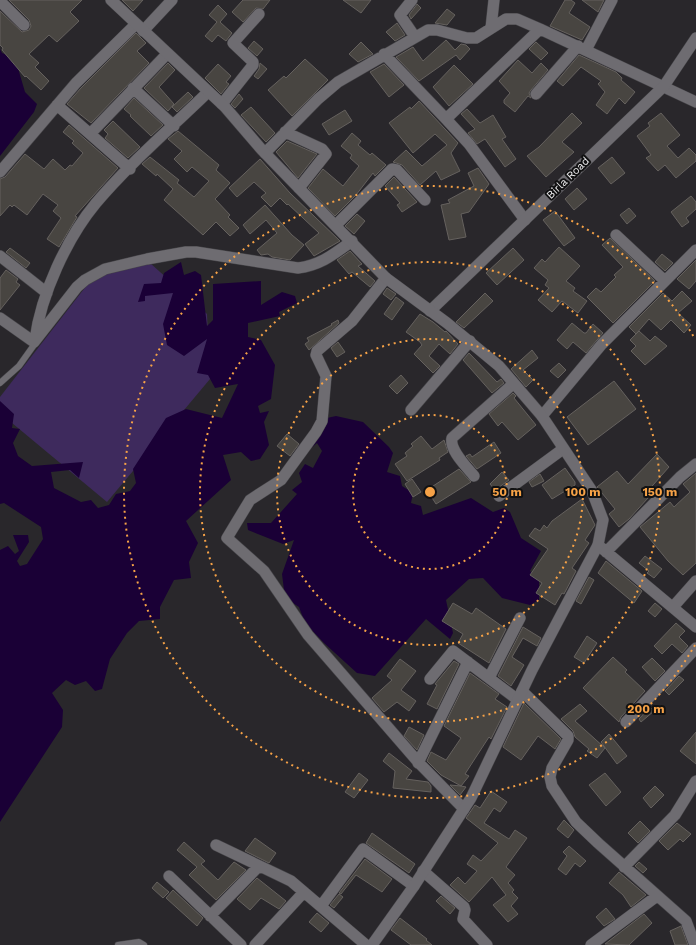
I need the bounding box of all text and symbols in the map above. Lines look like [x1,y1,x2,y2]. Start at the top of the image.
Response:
street label: Birla Road [544,154,592,202]
centre of rings [423,485,437,499]
text: 50 m [492,485,522,499]
text: 100 m [565,485,601,499]
text: 150 m [643,485,677,499]
text: 200 m [627,702,665,716]

